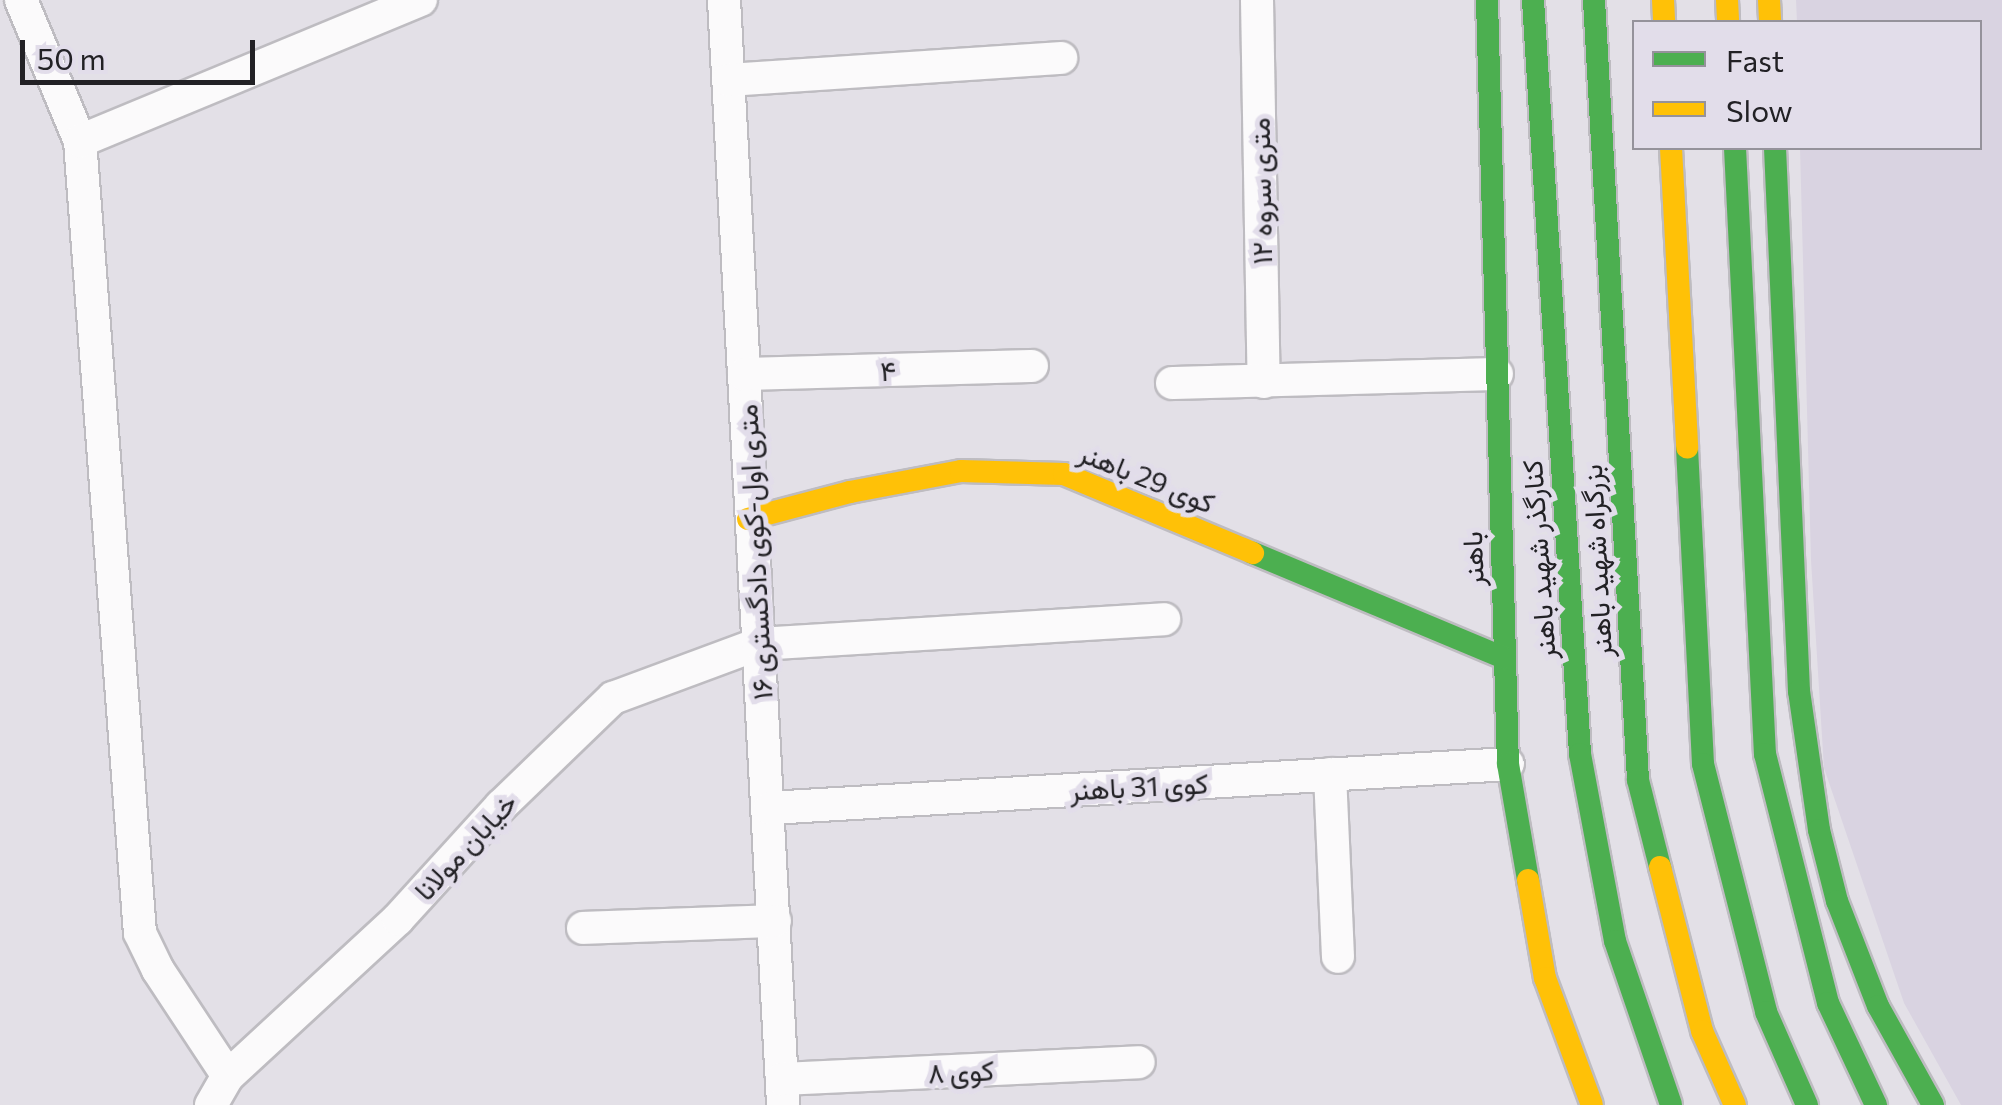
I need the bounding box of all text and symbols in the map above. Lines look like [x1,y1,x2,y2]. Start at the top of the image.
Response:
scale bar [25,20,260,82]
legend [1632,20,1982,150]
text: 50 m [37,39,106,76]
text: Fast [1726,41,1784,78]
text: Slow [1726,91,1793,128]
street label: ۱۲ متری سروه [1242,117,1278,265]
street label: ۴ [879,353,897,387]
street label: ۱۶ متری اول-کوی دادگستری [729,403,779,701]
street label: کوی 29 باهنر [1074,435,1220,519]
street label: کنارگذر شهید باهنر [1514,459,1562,661]
street label: بزرگراه شهید باهنر [1574,463,1618,659]
street label: باهنر [1454,531,1490,587]
street label: کوی 31 باهنر [1069,766,1209,806]
street label: خیابان مولانا [407,785,523,907]
street label: کوی ۸ [927,1052,995,1090]

